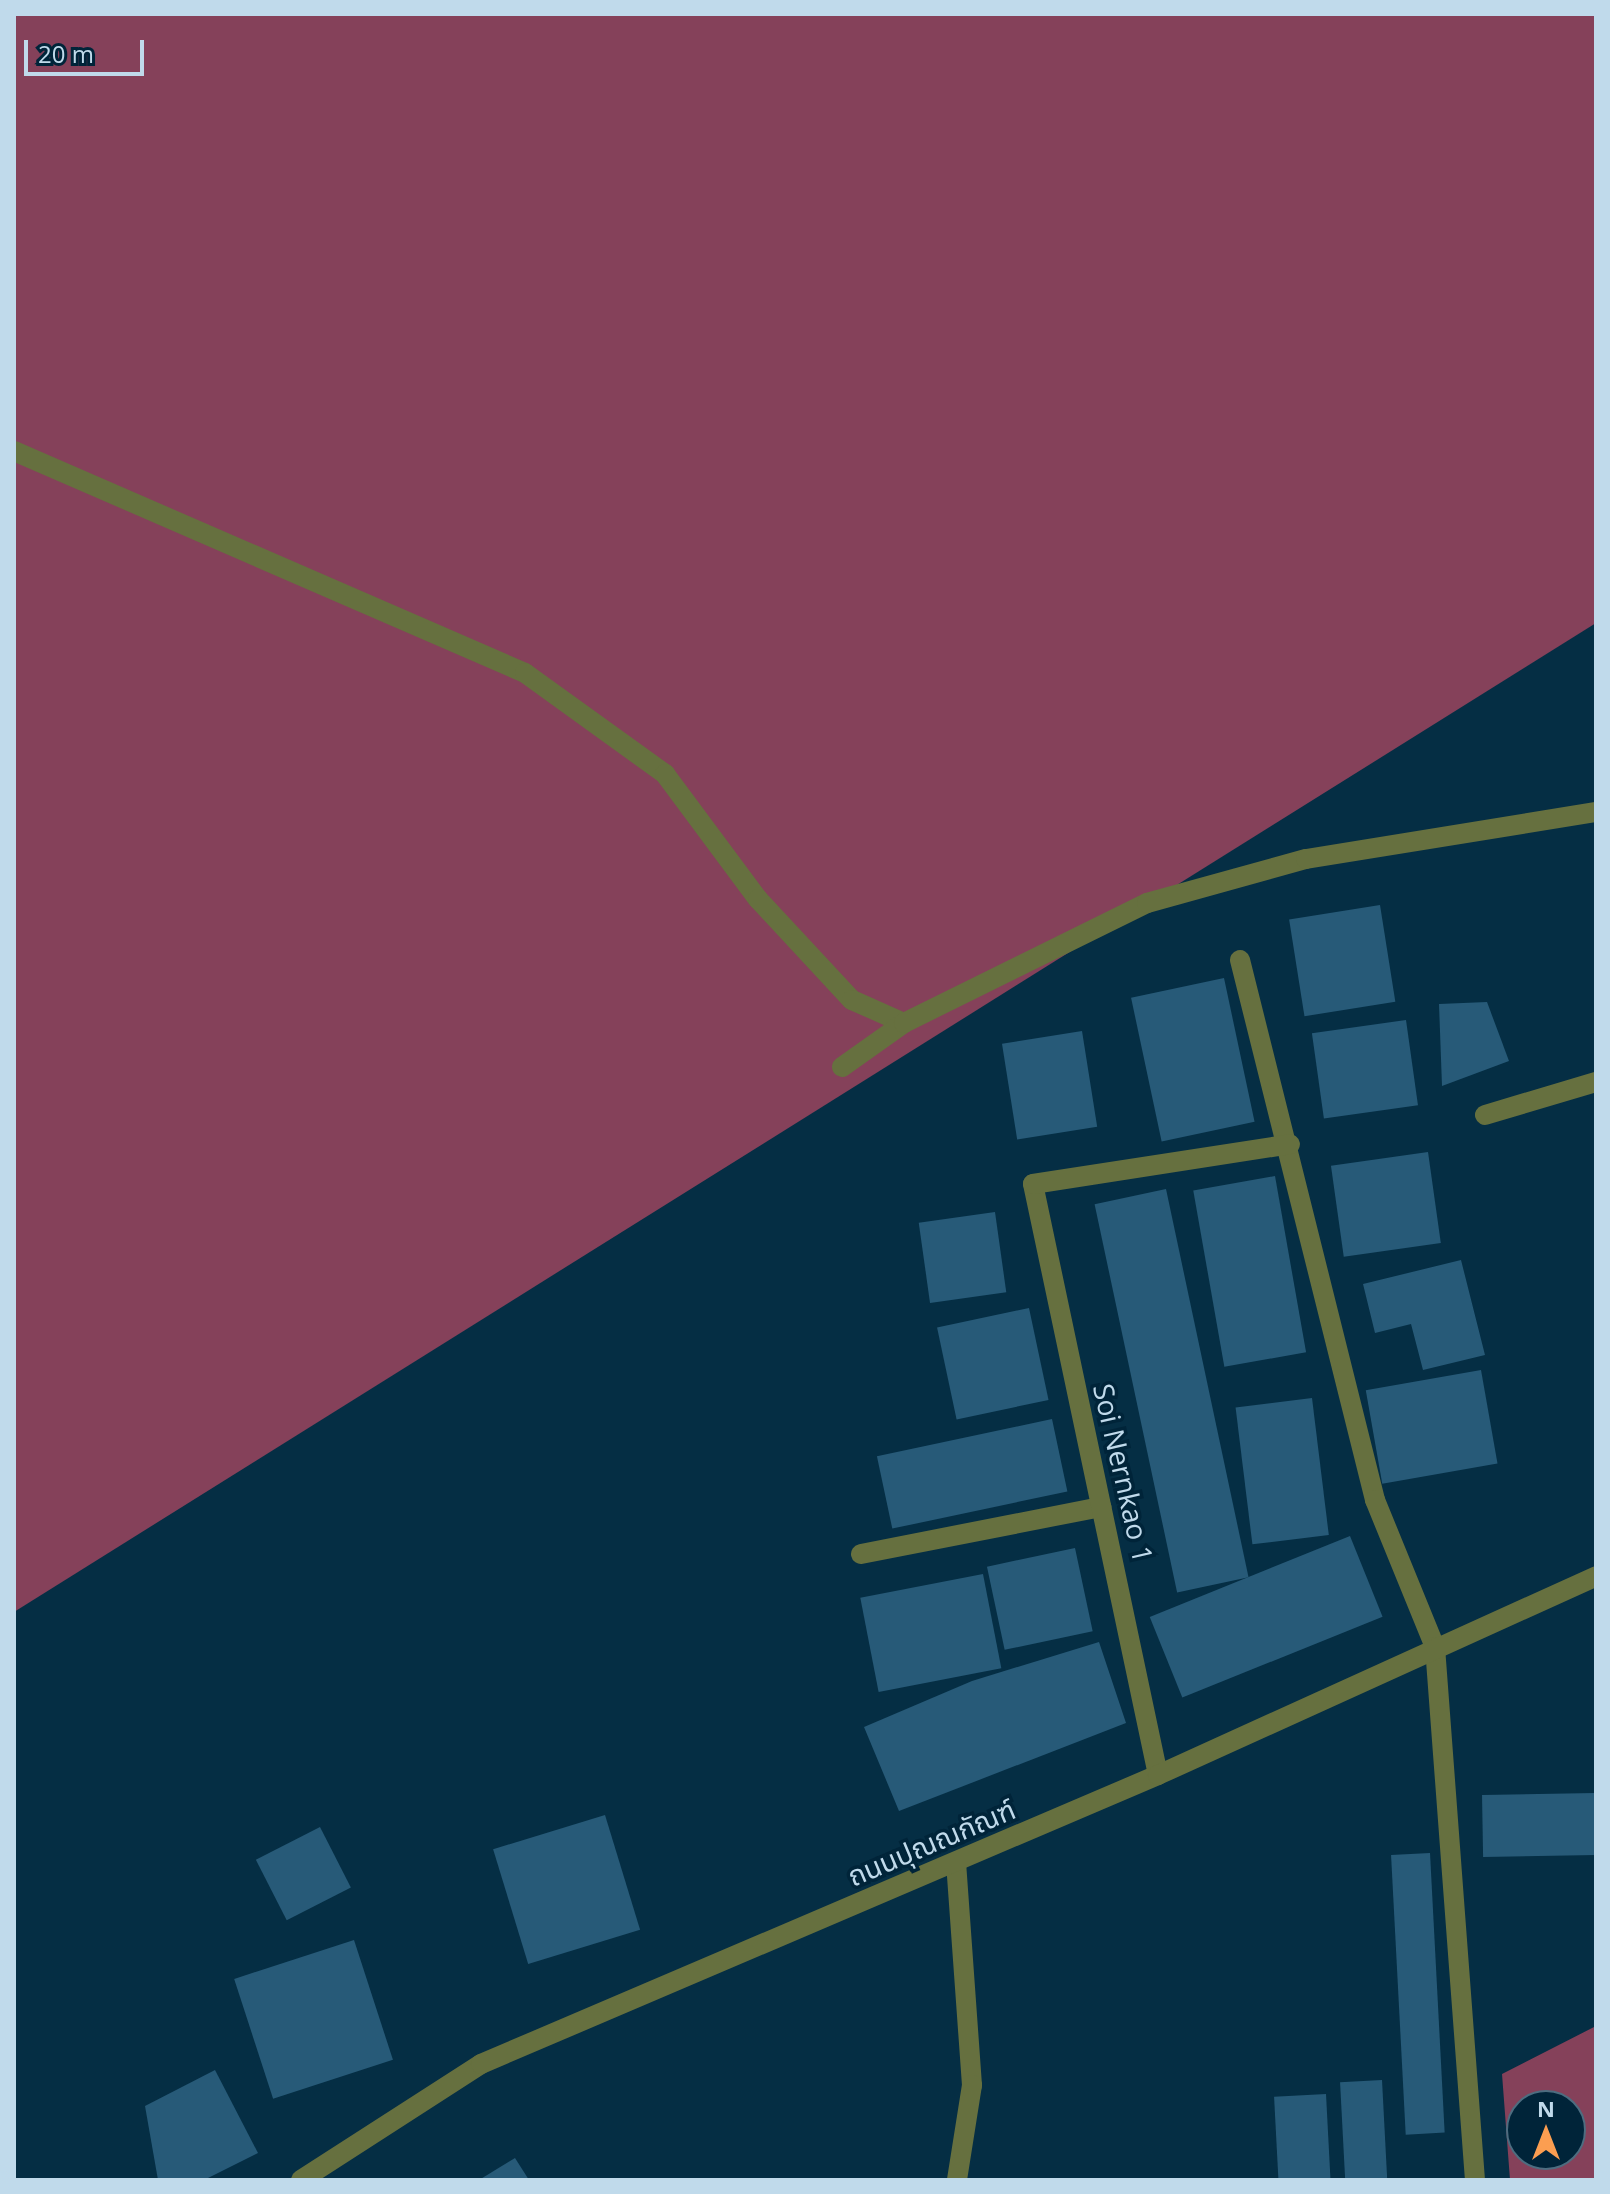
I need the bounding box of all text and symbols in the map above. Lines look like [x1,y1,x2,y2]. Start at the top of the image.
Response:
scale bar [28,24,148,74]
text: 20 m [38,37,94,70]
street label: Soi Nernkao 1 [1087,1380,1161,1566]
street label: ถนนปุณณกัณฑ์ [842,1792,1020,1892]
north arrow [1506,2090,1586,2170]
text: N [1537,2093,1555,2123]

